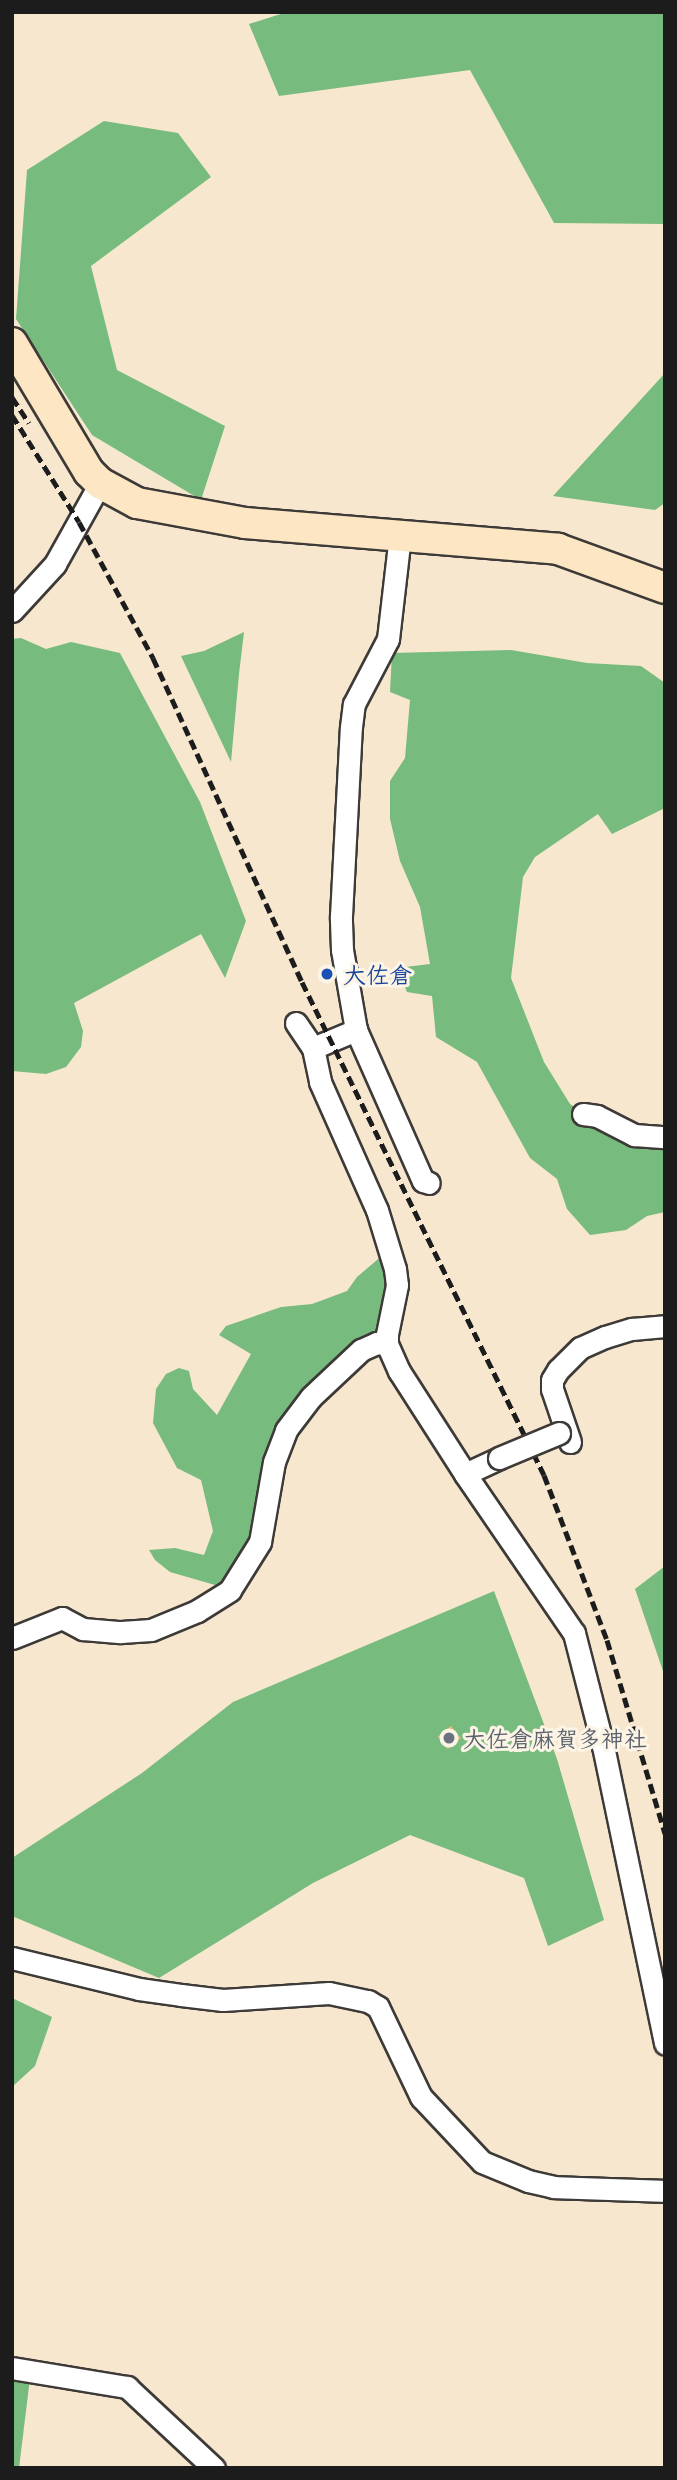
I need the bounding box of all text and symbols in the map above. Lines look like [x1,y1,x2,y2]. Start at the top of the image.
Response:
place label: 大佐倉 [343,960,412,988]
marker: 大佐倉 [317,964,337,984]
place label: 大佐倉麻賀多神社 [463,1724,647,1752]
marker: 大佐倉麻賀多神社 [441,1730,457,1746]

